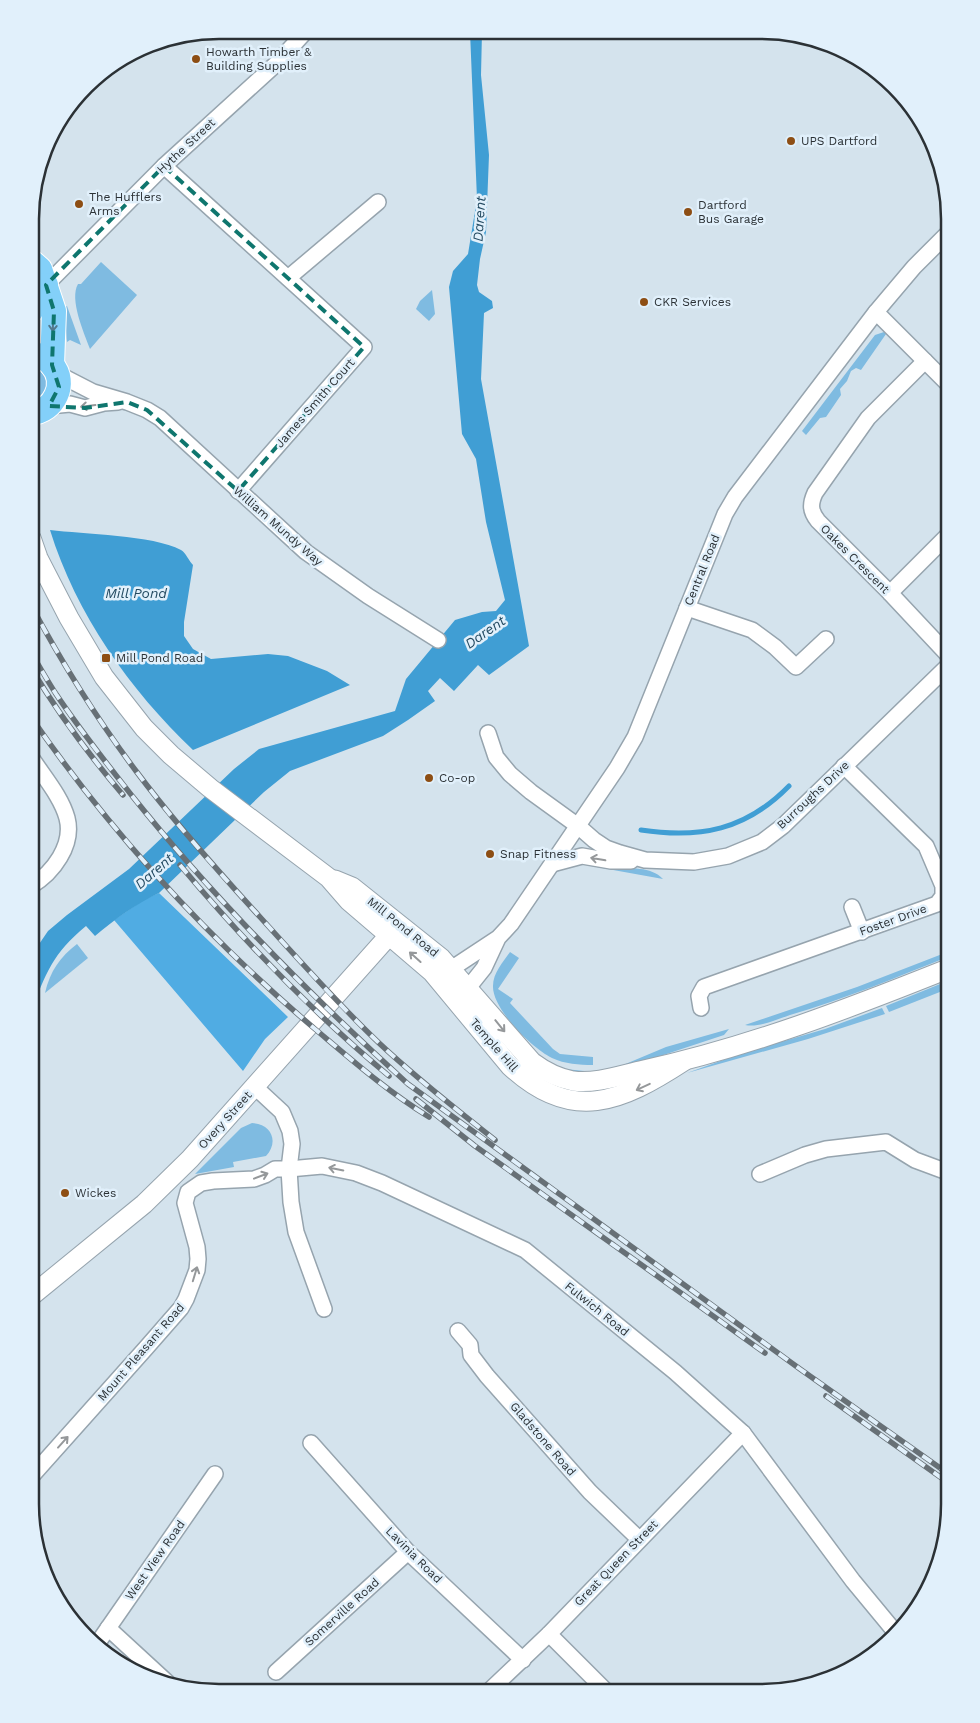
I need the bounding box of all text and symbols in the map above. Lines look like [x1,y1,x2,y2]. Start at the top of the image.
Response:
place label: Howarth Timber & Building Supplies [206,45,312,73]
marker: Howarth Timber & Building Supplies [190,53,202,65]
street label: Hythe Street [154,115,218,177]
place label: UPS Dartford [801,134,877,148]
marker: UPS Dartford [785,135,797,147]
place label: The Hufflers Arms [89,190,162,218]
water label: Darent [469,195,489,242]
marker: The Hufflers Arms [73,198,85,210]
place label: Dartford Bus Garage [698,198,764,226]
marker: Dartford Bus Garage [682,206,694,218]
place label: CKR Services [654,295,731,309]
marker: CKR Services [638,296,650,308]
one-way arrow [49,316,58,332]
street label: James Smith Court [273,356,357,450]
one-way arrow [81,401,97,411]
street label: William Mundy Way [231,483,326,569]
street label: Oakes Crescent [818,522,892,596]
street label: Central Road [681,532,723,608]
water label: Mill Pond [105,585,167,601]
water label: Darent [462,612,509,652]
place label: Mill Pond Road [116,651,203,665]
marker: Mill Pond Road [100,652,112,664]
street label: Burroughs Drive [774,758,852,832]
place label: Co-op [439,771,475,785]
marker: Co-op [423,772,435,784]
place label: Snap Fitness [500,847,576,861]
marker: Snap Fitness [484,848,496,860]
water label: Darent [132,850,177,892]
one-way arrow [590,853,606,863]
street label: Mill Pond Road [365,894,441,960]
street label: Foster Drive [857,901,929,939]
one-way arrow [408,951,421,963]
street label: Temple Hill [467,1016,521,1075]
one-way arrow [494,1019,505,1032]
one-way arrow [636,1082,651,1092]
street label: Overy Street [195,1088,255,1152]
one-way arrow [329,1164,345,1173]
one-way arrow [253,1171,268,1180]
place label: Wickes [75,1186,116,1200]
marker: Wickes [59,1187,71,1199]
one-way arrow [191,1267,201,1283]
street label: Fulwich Road [562,1279,632,1339]
street label: Mount Pleasant Road [95,1300,187,1404]
street label: Gladstone Road [507,1399,579,1479]
one-way arrow [57,1435,69,1448]
street label: West View Road [122,1517,188,1603]
street label: Great Queen Street [571,1517,661,1609]
street label: Lavinia Road [383,1524,445,1586]
street label: Somerville Road [302,1575,382,1649]

